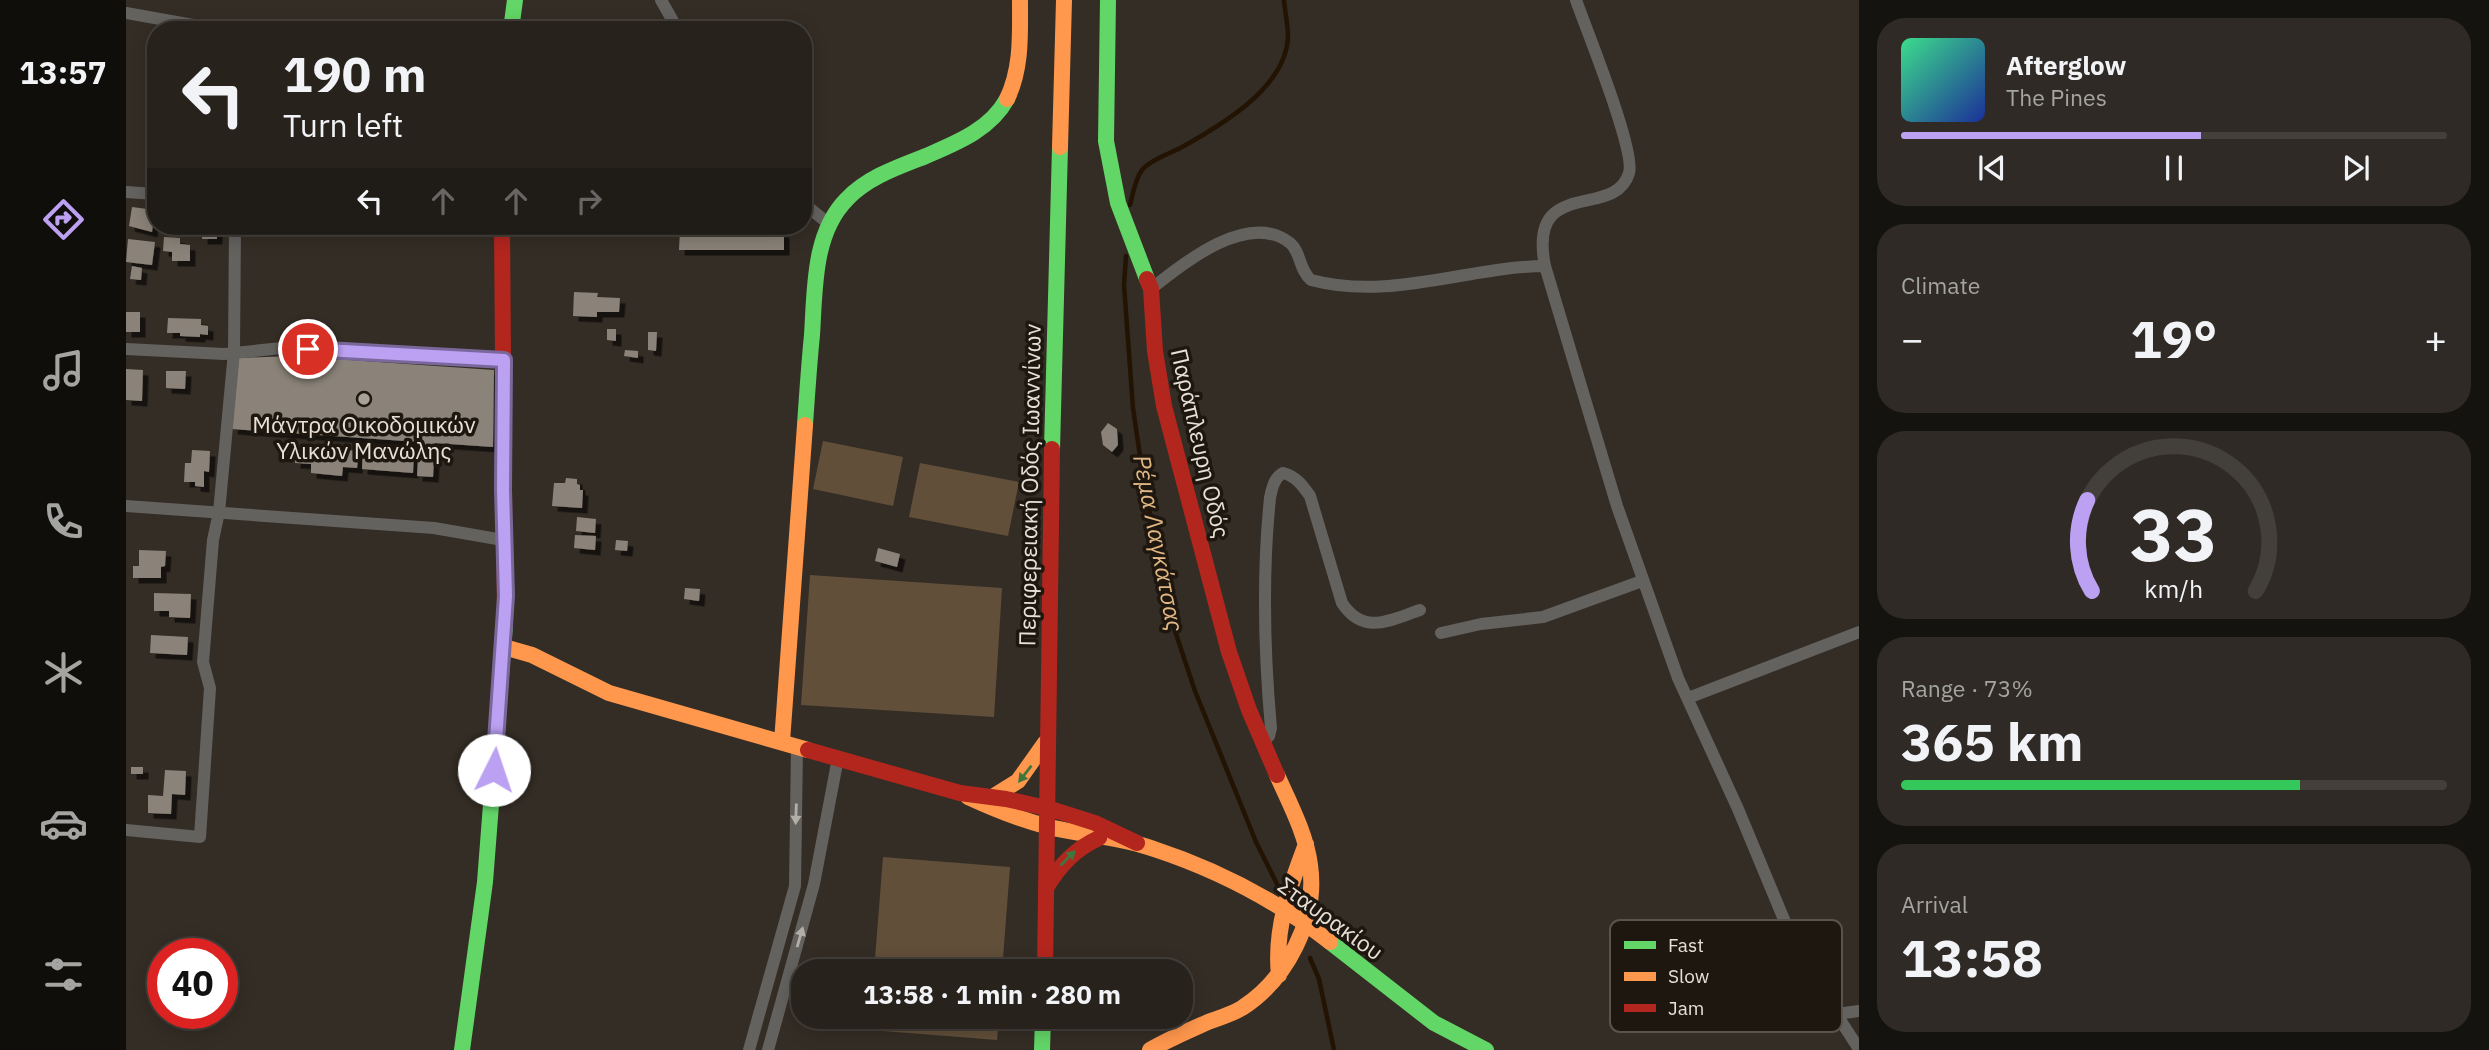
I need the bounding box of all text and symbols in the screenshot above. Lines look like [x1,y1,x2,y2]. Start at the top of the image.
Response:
text: 190 m [283,42,427,105]
text: Afterglow [2006,48,2126,82]
icon: left [168,49,259,140]
text: 13:57 [19,51,107,93]
text: The Pines [2006,82,2107,112]
text: Turn left [283,104,403,146]
icon: previous [1973,149,2011,187]
icon: pause [2155,149,2193,187]
icon: next [2337,149,2375,187]
icon: left [351,182,389,220]
icon: ahead [424,182,462,220]
icon: ahead [497,182,535,220]
icon: right [570,182,608,220]
icon: directions [39,195,88,244]
text: Climate [1901,270,1980,300]
text: 19° [2131,305,2217,372]
text: − [1901,314,1924,363]
text: + [2424,314,2447,363]
pin [278,319,338,379]
street label: Περιφερειακή Οδός Ιωαννίνων [1011,323,1047,647]
icon: arrive [289,330,327,368]
street label: Παράπλευρη Οδός [1165,345,1237,541]
icon: music [39,346,88,395]
marker: Μάντρα Οικοδομικών Υλικών Μανώλης [356,391,372,407]
place label: Μάντρα Οικοδομικών Υλικών Μανώλης [252,409,476,465]
water label: Ρέμα Λαγκάτσας [1126,452,1192,635]
text: 33 [2130,486,2218,581]
icon: phone [39,497,88,546]
text: km/h [2145,572,2203,605]
icon: climate [39,648,88,697]
text: Range · 73% [1901,673,2033,703]
text: 365 km [1901,708,2083,775]
position arrow [457,733,531,807]
one-way arrow [1018,764,1033,782]
icon: car [39,799,88,848]
one-way arrow [791,803,802,825]
one-way arrow [1060,850,1076,866]
street label: Σταυρακίου [1272,870,1390,966]
text: Arrival [1901,889,1968,919]
legend [1610,920,1842,1032]
text: 13:58 [1901,924,2043,991]
one-way arrow [795,926,805,947]
text: Fast [1668,933,1704,957]
speed limit sign: 40 [147,938,238,1029]
icon: filters [39,950,88,999]
text: Slow [1668,964,1709,988]
text: 13:58 · 1 min · 280 m [863,977,1121,1011]
text: Jam [1668,996,1704,1020]

